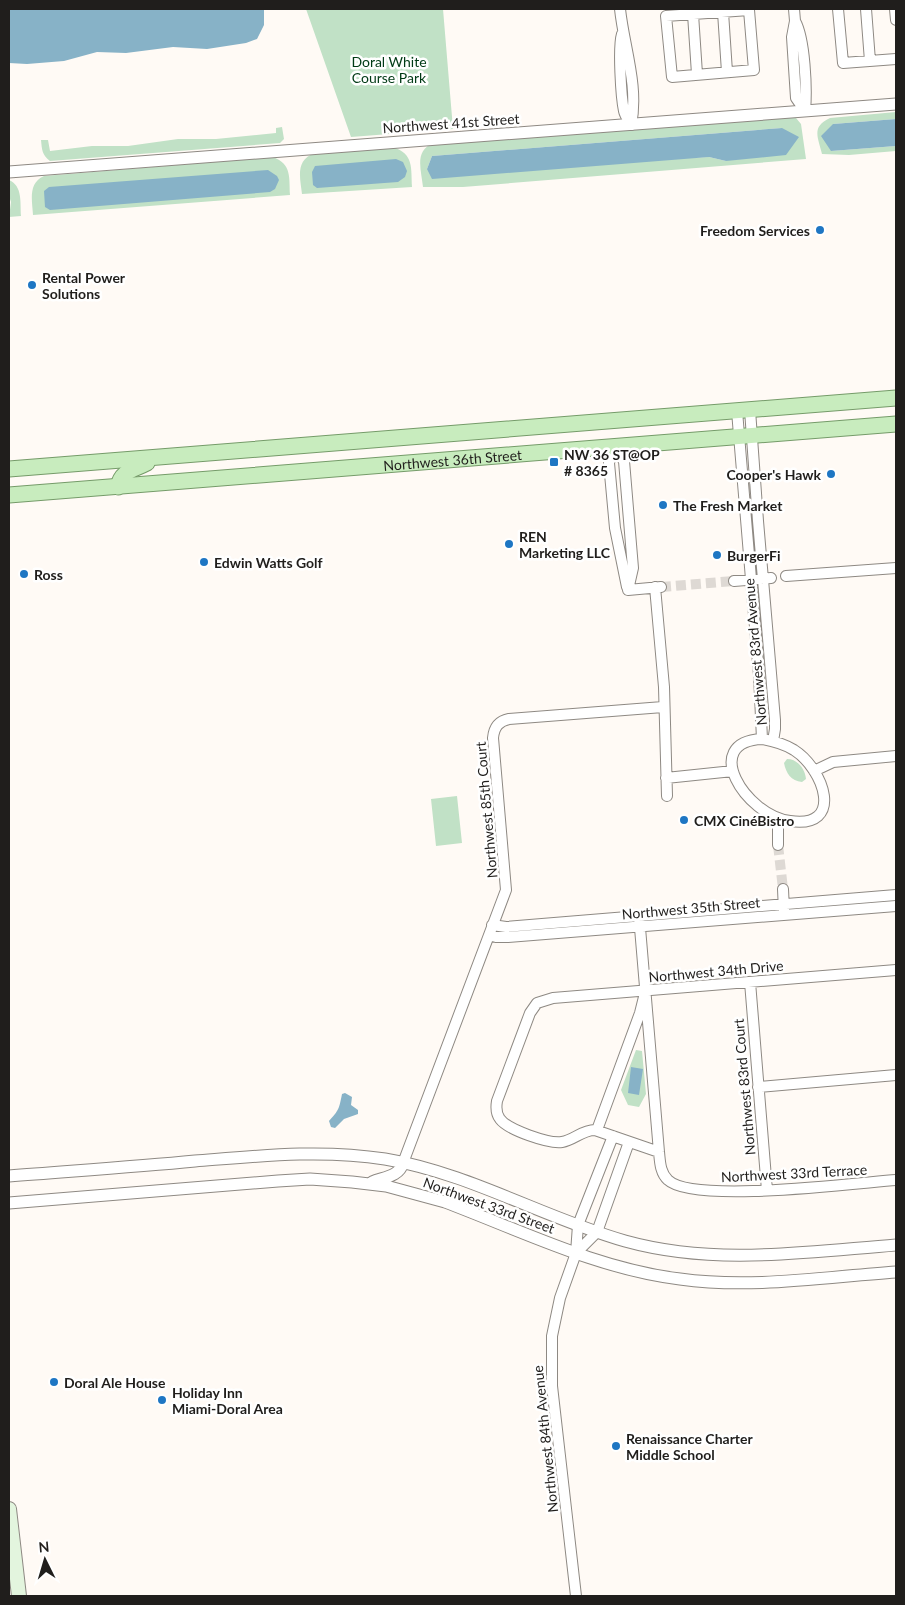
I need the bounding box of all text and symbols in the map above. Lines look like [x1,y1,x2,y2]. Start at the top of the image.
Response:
park label: Doral White Course Park [351,53,427,86]
street label: Northwest 41st Street [382,110,520,136]
place label: Freedom Services [700,222,810,239]
marker: Freedom Services [814,224,826,236]
place label: Rental Power Solutions [42,269,126,302]
marker: Rental Power Solutions [26,279,38,291]
street label: Northwest 36th Street [383,445,523,474]
place label: NW 36 ST@OP # 8365 [564,446,660,479]
marker: NW 36 ST@OP # 8365 [548,456,560,468]
place label: Cooper's Hawk [726,466,822,483]
marker: Cooper's Hawk [825,468,837,480]
place label: The Fresh Market [673,497,783,514]
marker: The Fresh Market [657,499,669,511]
place label: REN Marketing LLC [519,528,611,561]
marker: REN Marketing LLC [503,538,515,550]
place label: BurgerFi [727,547,780,564]
marker: BurgerFi [711,549,723,561]
place label: Edwin Watts Golf [214,554,323,571]
marker: Edwin Watts Golf [198,556,210,568]
place label: Ross [34,566,63,583]
marker: Ross [18,568,30,580]
street label: Northwest 83rd Avenue [740,578,770,726]
street label: Northwest 85th Court [472,741,500,879]
place label: CMX CinéBistro [694,812,794,829]
marker: CMX CinéBistro [678,814,690,826]
street label: Northwest 35th Street [621,893,761,923]
street label: Northwest 34th Drive [648,957,784,985]
street label: Northwest 83rd Court [730,1018,758,1156]
street label: Northwest 33rd Terrace [721,1161,867,1185]
street label: Northwest 33rd Street [421,1173,557,1237]
street label: Northwest 84th Avenue [529,1365,561,1513]
place label: Doral Ale House [64,1374,166,1391]
marker: Doral Ale House [48,1376,60,1388]
place label: Holiday Inn Miami-Doral Area [172,1384,283,1417]
marker: Holiday Inn Miami-Doral Area [156,1394,168,1406]
place label: Renaissance Charter Middle School [626,1430,753,1463]
marker: Renaissance Charter Middle School [610,1440,622,1452]
north arrow [20,1535,70,1585]
text: N [38,1538,50,1555]

